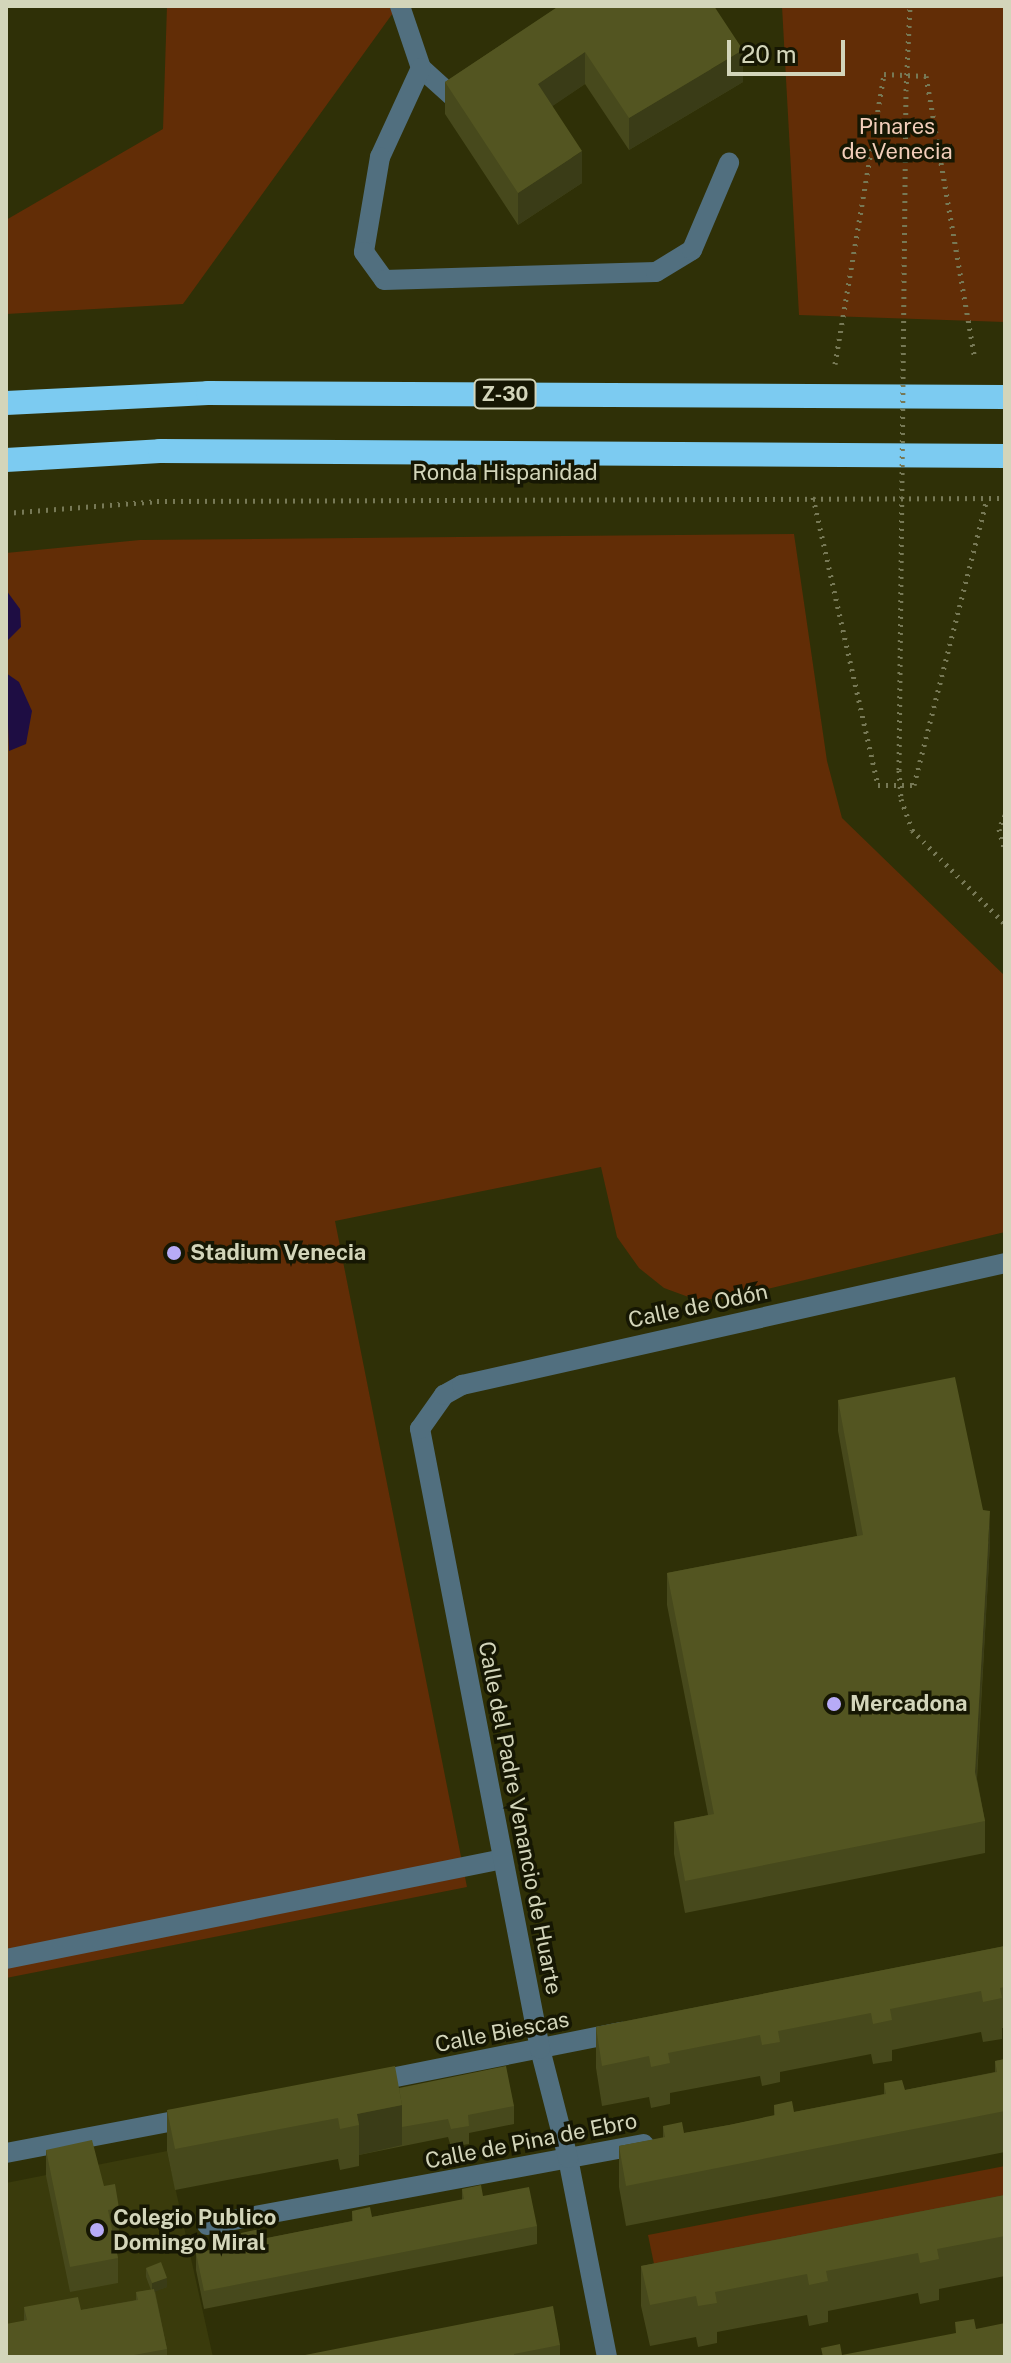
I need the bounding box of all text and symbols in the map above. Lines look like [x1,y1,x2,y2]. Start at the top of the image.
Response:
scale bar [731,24,849,74]
text: 20 m [741,40,797,68]
park label: Pinares de Venecia [841,113,953,164]
road number: Z-30 [473,378,537,410]
street label: Ronda Hispanidad [412,460,598,486]
place label: Stadium Venecia [190,1240,367,1266]
marker: Stadium Venecia [165,1244,183,1262]
street label: Calle de Odón [626,1278,770,1334]
street label: Calle del Padre Venancio de Huarte [473,1638,567,1998]
place label: Mercadona [850,1691,968,1717]
marker: Mercadona [825,1695,843,1713]
street label: Calle Biescas [433,2006,571,2058]
street label: Calle de Pina de Ebro [422,2107,640,2175]
place label: Colegio Publico Domingo Miral [113,2204,276,2256]
marker: Colegio Publico Domingo Miral [88,2221,106,2239]

